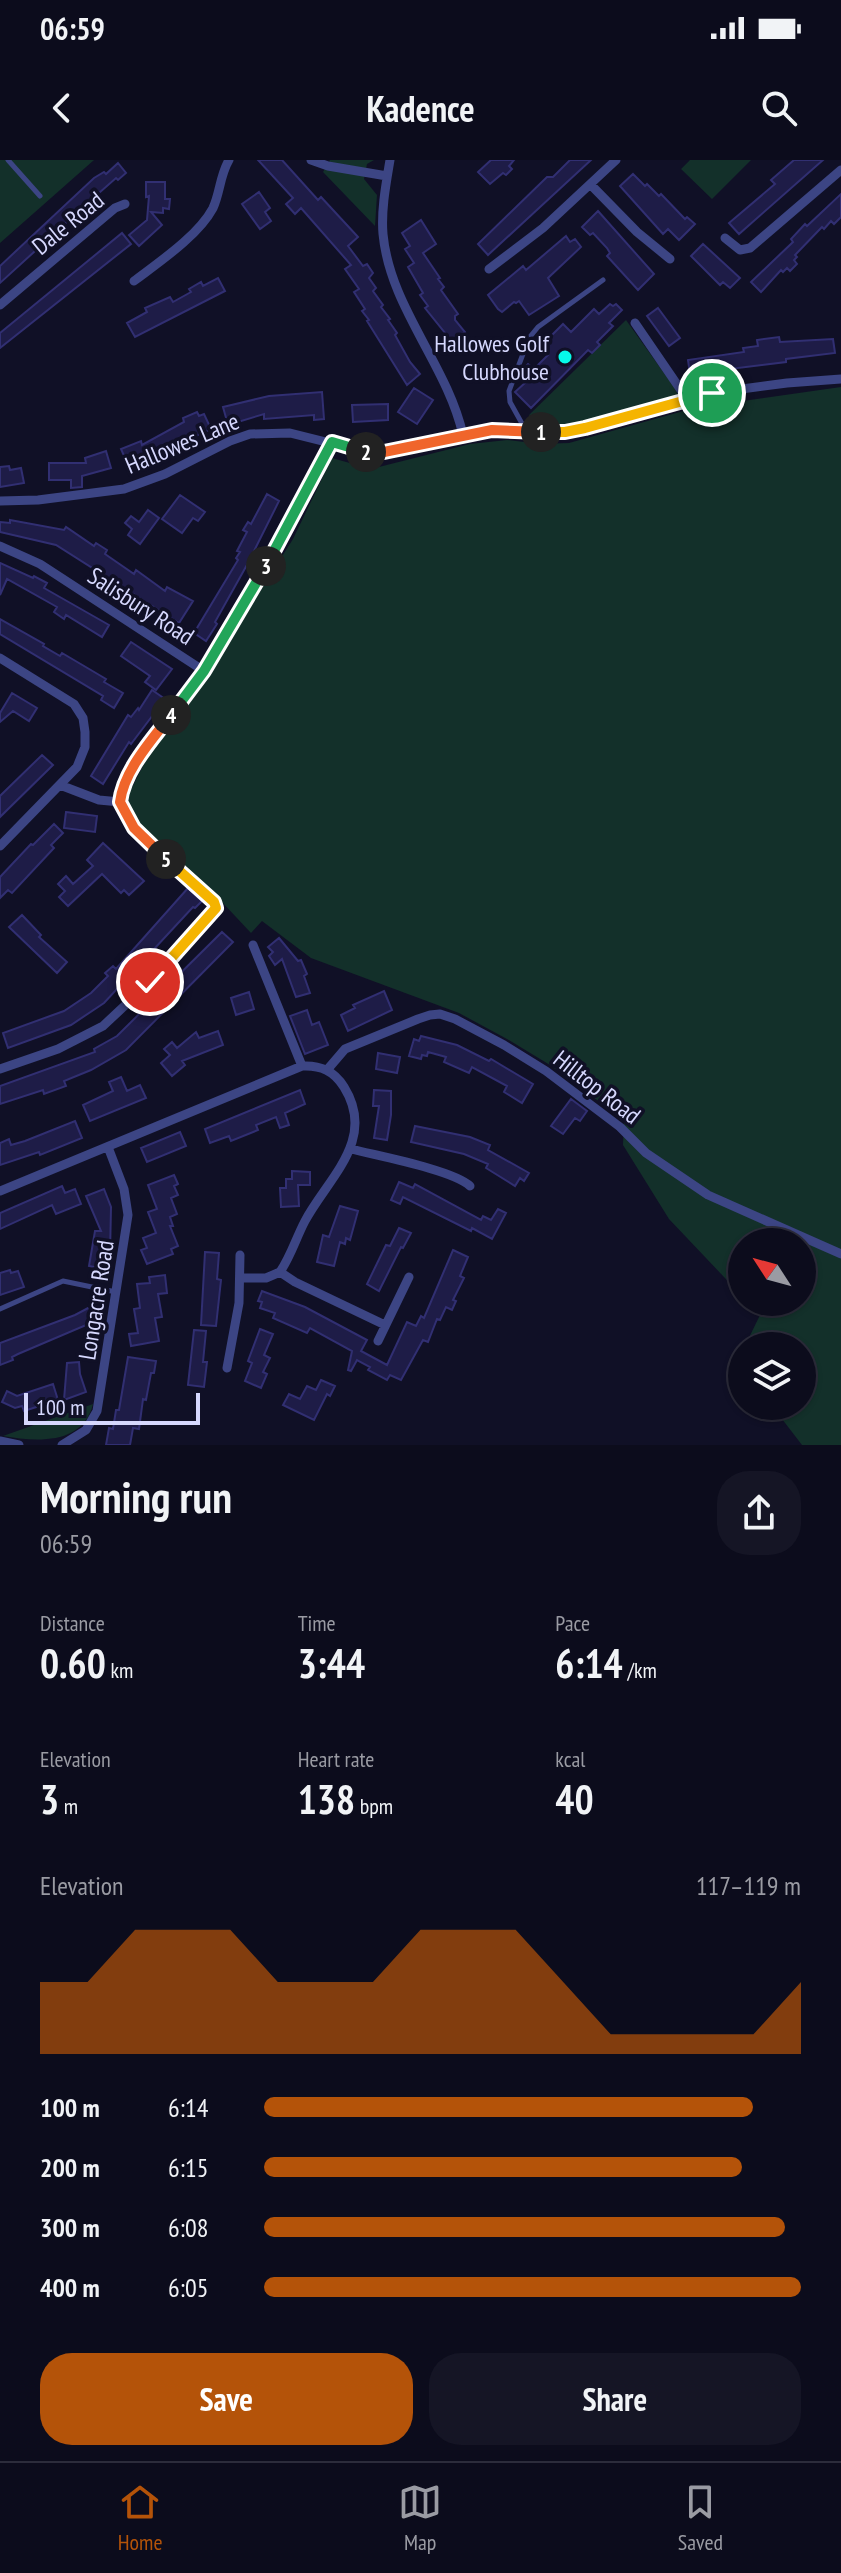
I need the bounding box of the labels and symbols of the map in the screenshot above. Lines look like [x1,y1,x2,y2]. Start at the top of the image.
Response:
street label: Dale Road [26,185,110,261]
place label: Hallowes Golf Clubhouse [434,328,550,387]
marker: Hallowes Golf Clubhouse [556,348,574,366]
pin [678,359,746,427]
street label: Hallowes Lane [120,405,244,481]
pin: 1 [521,412,561,452]
pin: 2 [346,432,386,472]
pin: 3 [246,546,286,586]
street label: Salisbury Road [82,560,200,652]
pin: 4 [151,695,191,735]
pin: 5 [146,839,186,879]
pin [116,948,184,1016]
street label: Hilltop Road [547,1043,647,1131]
north arrow [728,1228,816,1316]
street label: Longacre Road [71,1238,121,1362]
scale bar [24,1389,200,1425]

